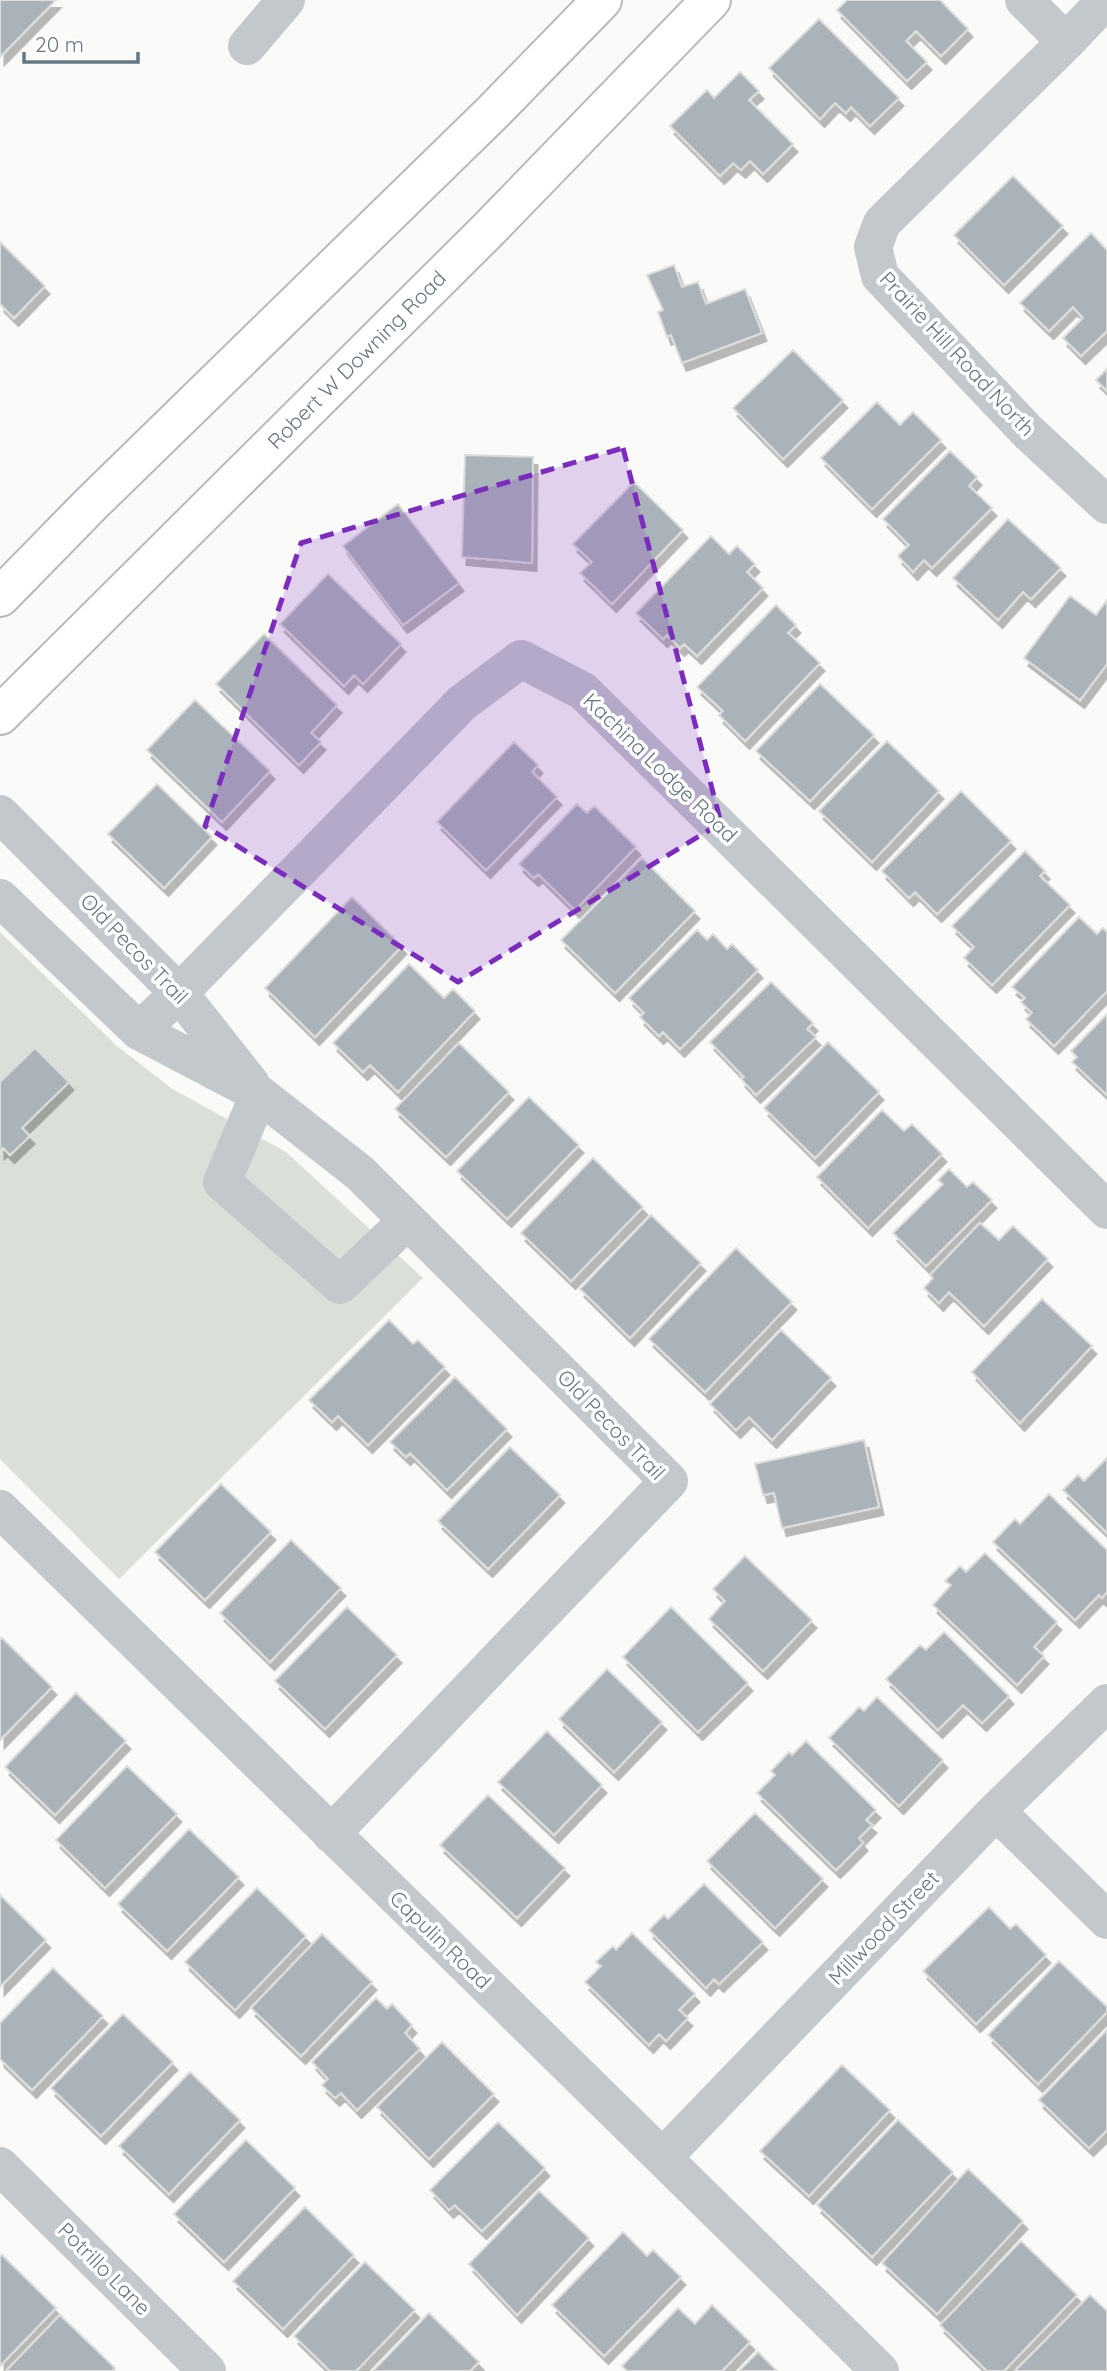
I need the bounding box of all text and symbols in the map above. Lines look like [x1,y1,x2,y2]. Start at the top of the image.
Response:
scale bar [24,21,138,65]
text: 20 m [35,31,84,57]
street label: Robert W Downing Road [262,265,451,454]
street label: Prairie Hill Road North [875,266,1041,441]
street label: Kachina Lodge Road [578,687,743,847]
street label: Old Pecos Trail [75,888,194,1009]
street label: Old Pecos Trail [552,1364,671,1485]
street label: Millwood Street [822,1865,944,1990]
street label: Capulin Road [385,1885,497,1994]
street label: Potrillo Lane [53,2217,156,2320]

